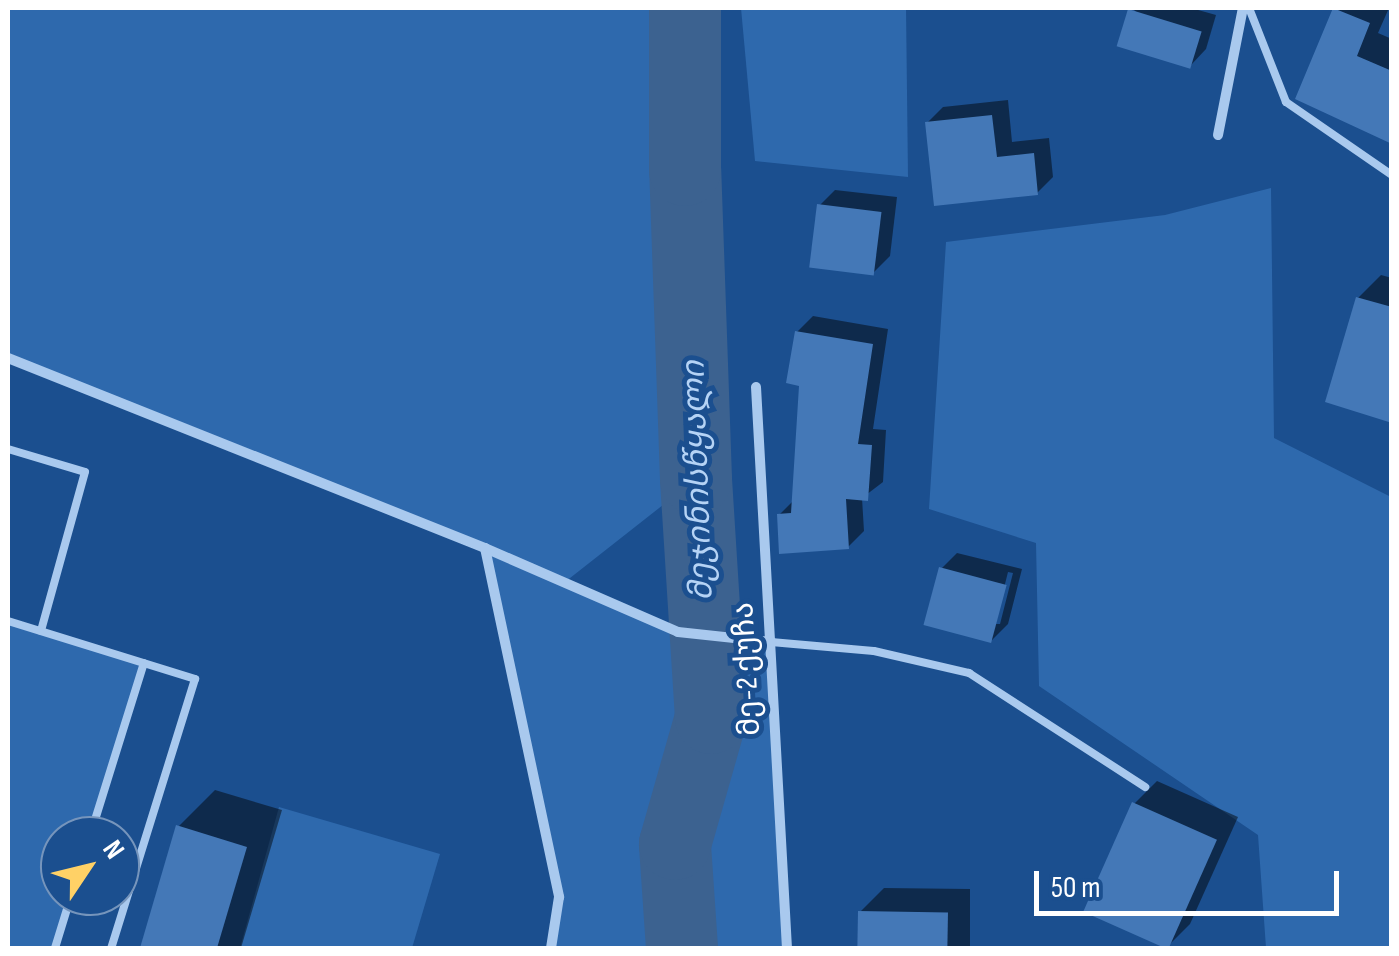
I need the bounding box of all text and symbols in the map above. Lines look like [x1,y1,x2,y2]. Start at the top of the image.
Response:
water label: მეჯინისწყალი [676,360,722,602]
street label: მე-2 ქუჩა [726,601,768,737]
north arrow [40,816,140,916]
text: N [96,834,131,865]
scale bar [1039,851,1344,913]
text: 50 m [1051,870,1100,906]

